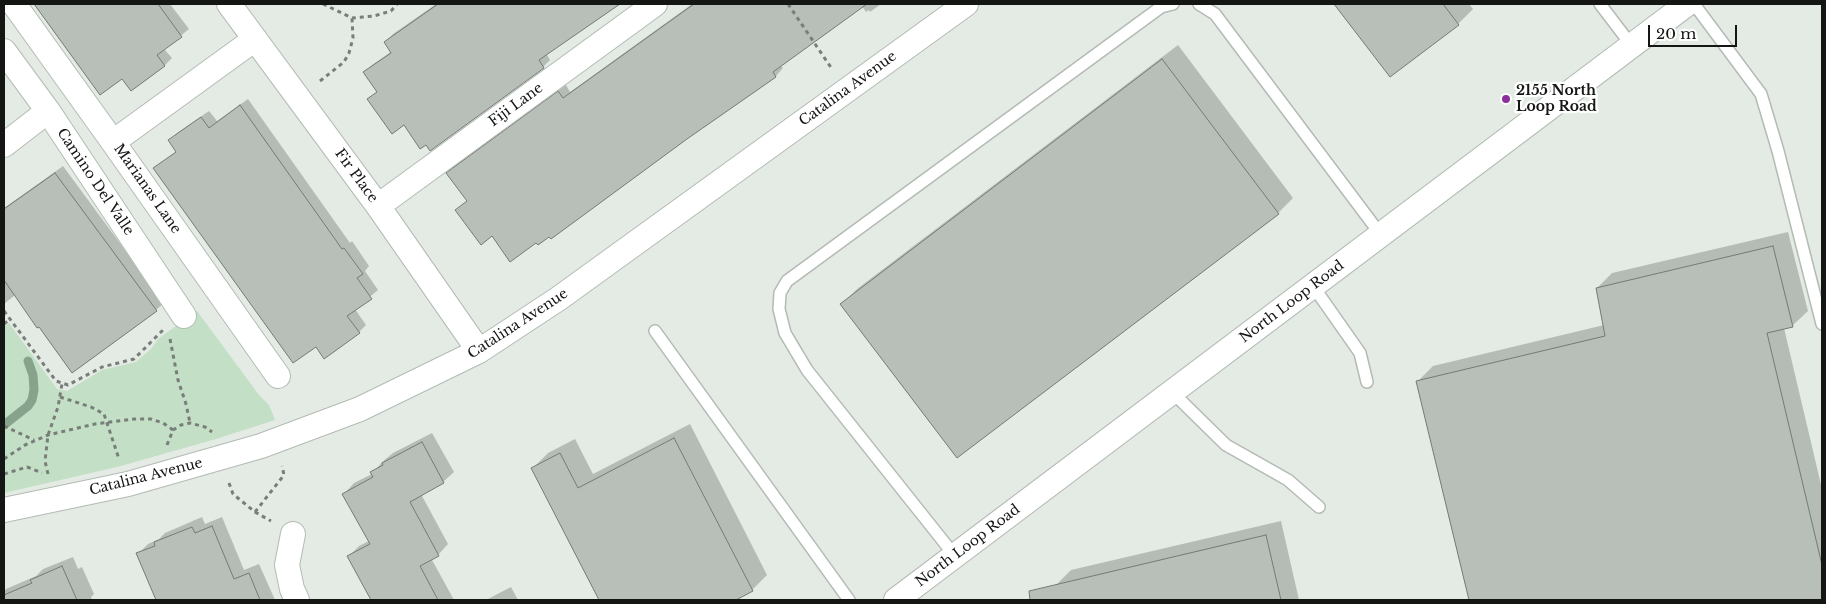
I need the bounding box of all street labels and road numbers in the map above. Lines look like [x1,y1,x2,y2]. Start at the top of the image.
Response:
street label: Catalina Avenue [796,48,900,130]
street label: Fiji Lane [486,80,546,130]
street label: Camino Del Valle [53,125,137,239]
street label: Marianas Lane [110,141,184,237]
street label: Fir Place [331,146,381,206]
street label: North Loop Road [1237,257,1347,347]
street label: Catalina Avenue [465,285,571,363]
street label: Catalina Avenue [88,455,204,499]
street label: North Loop Road [913,501,1023,591]

